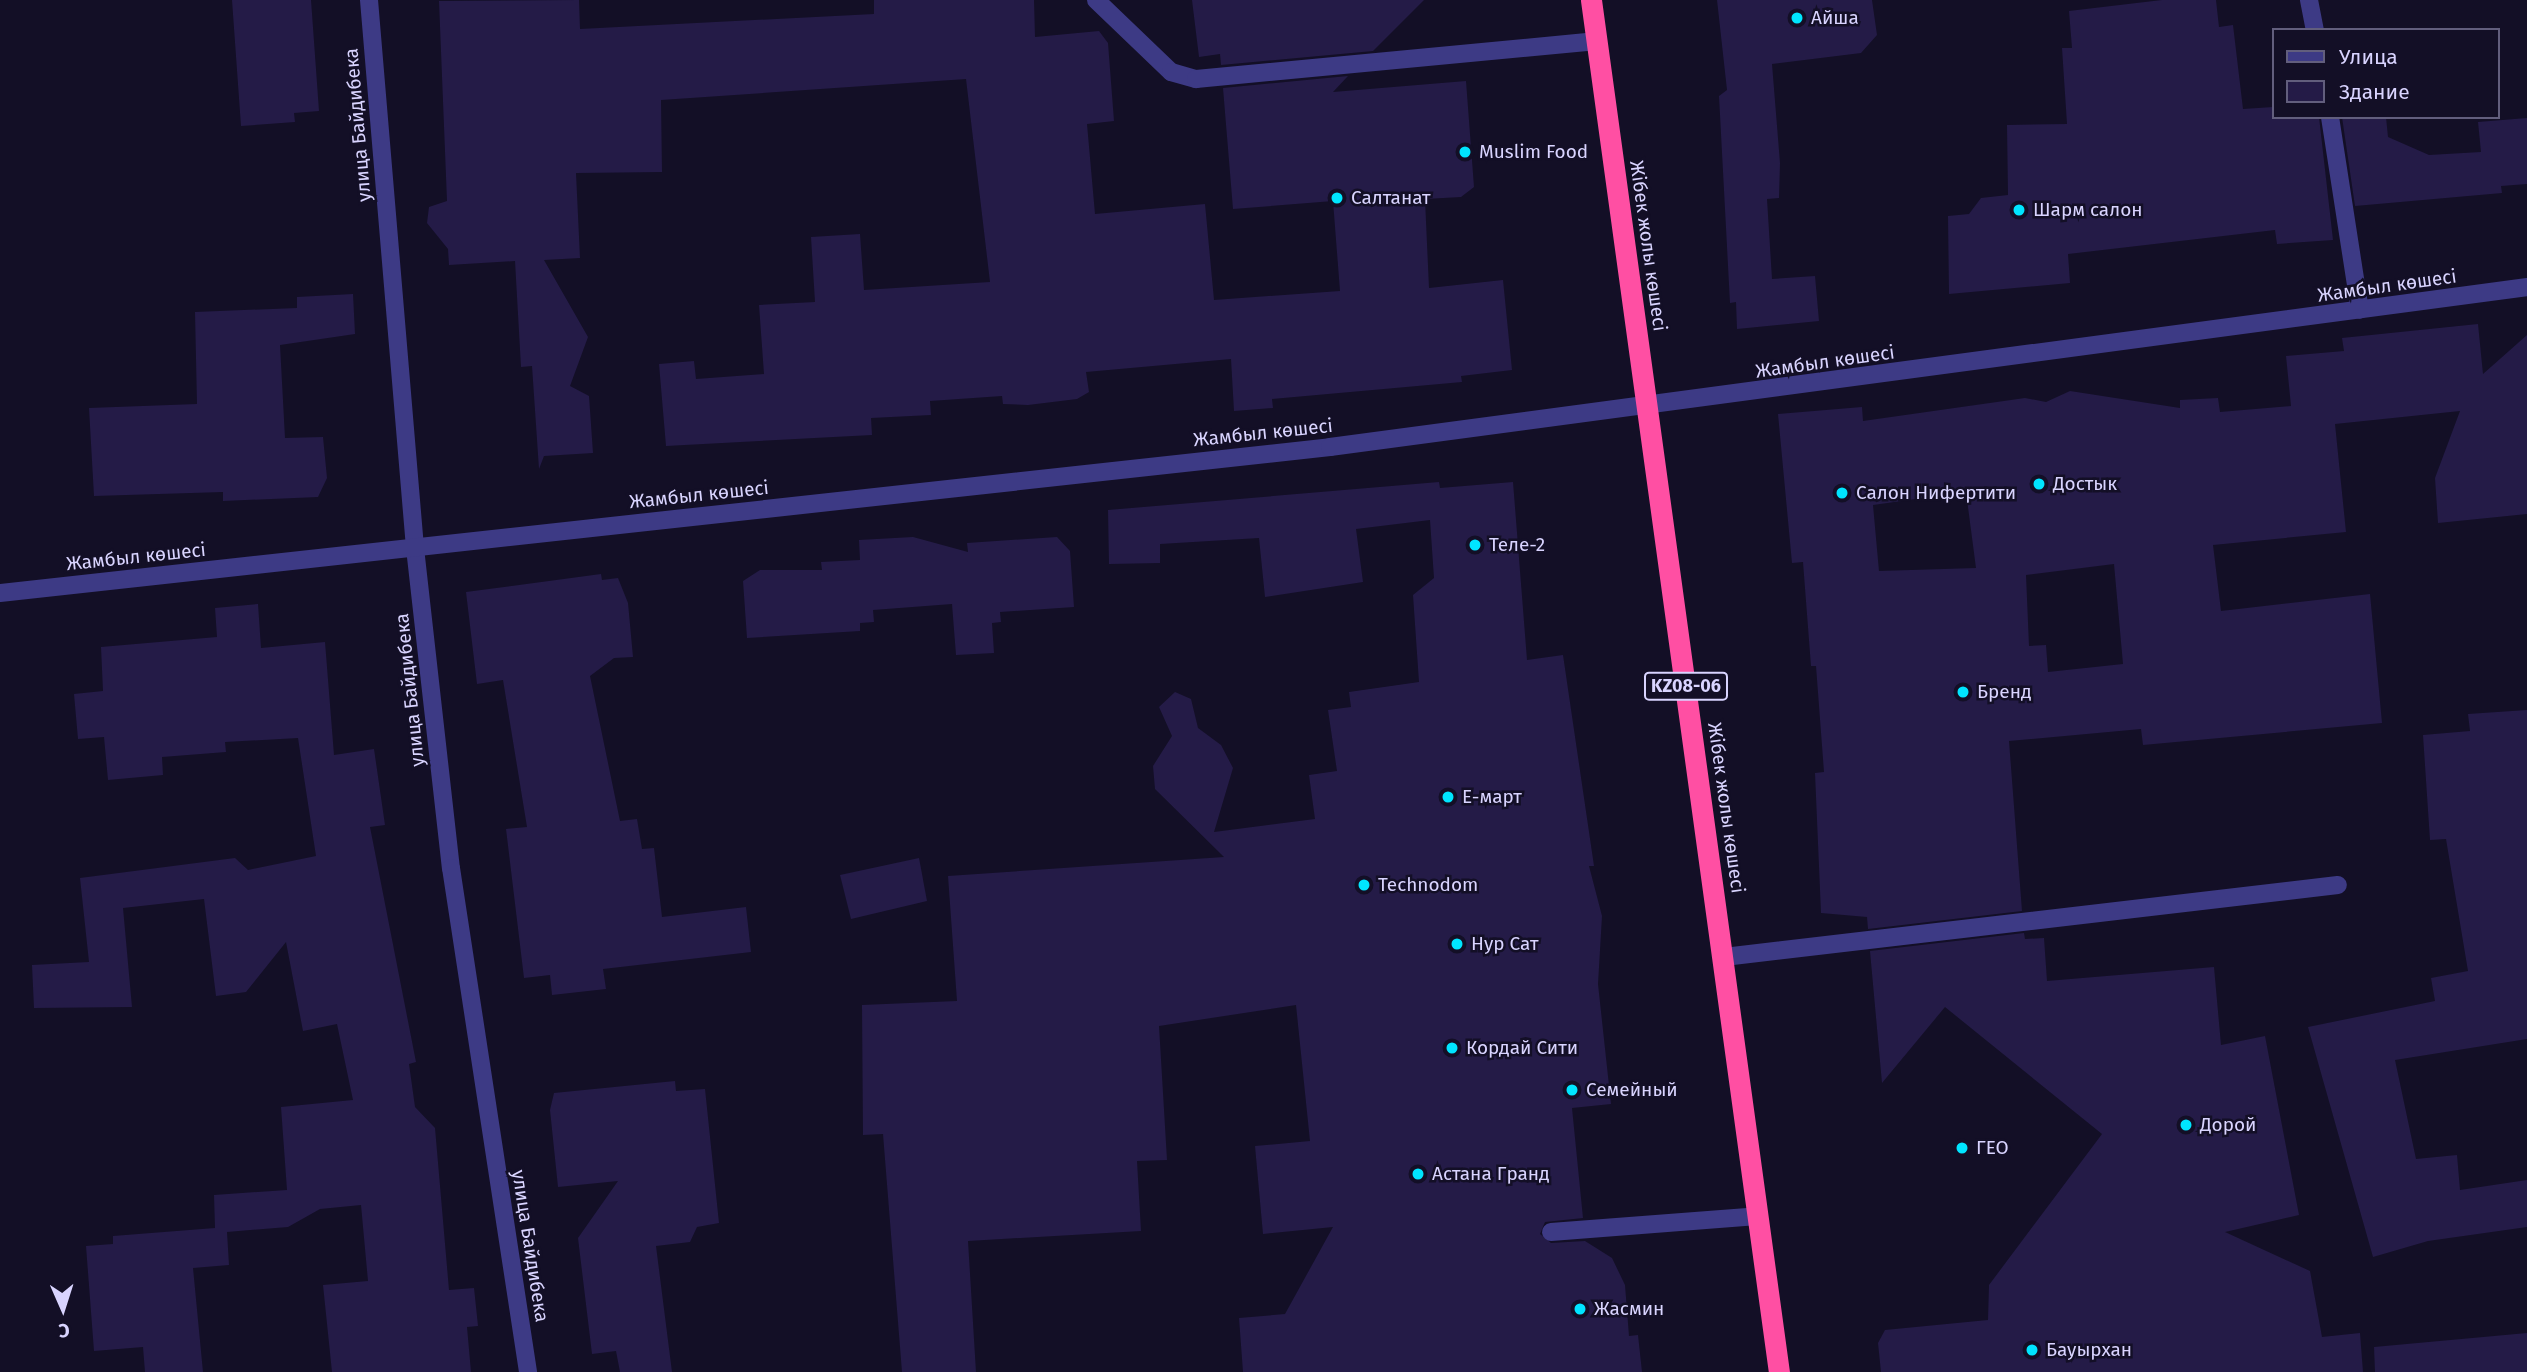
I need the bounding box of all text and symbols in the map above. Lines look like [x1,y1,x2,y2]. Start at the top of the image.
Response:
place label: Айша [1811,7,1859,29]
marker: Айша [1789,10,1805,26]
legend [2272,28,2499,119]
text: Улица [2339,44,2398,70]
street label: улица Байдибека [340,47,376,203]
text: Здание [2339,79,2410,105]
place label: Muslim Food [1479,141,1588,163]
marker: Muslim Food [1457,144,1473,160]
street label: Жібек жолы көшесі [1625,159,1671,333]
place label: Салтанат [1351,187,1431,209]
marker: Салтанат [1329,190,1345,206]
place label: Шарм салон [2033,199,2143,221]
marker: Шарм салон [2011,202,2027,218]
street label: Жамбыл көшесі [2316,265,2458,307]
street label: Жамбыл көшесі [1754,341,1896,383]
street label: Жамбыл көшесі [1192,414,1334,452]
place label: Достык [2053,473,2117,495]
street label: Жамбыл көшесі [628,476,770,514]
marker: Достык [2031,476,2047,492]
place label: Салон Нифертити [1856,482,2016,504]
marker: Салон Нифертити [1834,485,1850,501]
place label: Теле-2 [1489,534,1545,556]
marker: Теле-2 [1467,537,1483,553]
street label: Жамбыл көшесі [65,538,207,576]
street label: улица Байдибека [391,612,429,768]
road number: KZ08-06 [1642,672,1730,700]
place label: Бренд [1977,681,2032,703]
marker: Бренд [1955,684,1971,700]
street label: Жібек жолы көшесі [1703,721,1749,895]
place label: Е-март [1462,786,1522,808]
marker: Е-март [1440,789,1456,805]
place label: Technodom [1378,874,1478,896]
marker: Technodom [1356,877,1372,893]
place label: Нур Сат [1471,933,1539,955]
marker: Нур Сат [1449,936,1465,952]
place label: Кордай Сити [1466,1037,1578,1059]
marker: Кордай Сити [1444,1040,1460,1056]
place label: Семейный [1586,1079,1678,1101]
marker: Семейный [1564,1082,1580,1098]
place label: Дорой [2200,1114,2256,1136]
marker: Дорой [2178,1117,2194,1133]
place label: ГЕО [1976,1137,2009,1159]
marker: ГЕО [1954,1140,1970,1156]
place label: Астана Гранд [1432,1163,1550,1185]
marker: Астана Гранд [1410,1166,1426,1182]
street label: улица Байдибека [507,1168,553,1324]
north arrow [28,1274,98,1344]
place label: Жасмин [1594,1298,1664,1320]
marker: Жасмин [1572,1301,1588,1317]
text: С [58,1319,70,1342]
place label: Бауырхан [2046,1339,2132,1361]
marker: Бауырхан [2024,1342,2040,1358]

